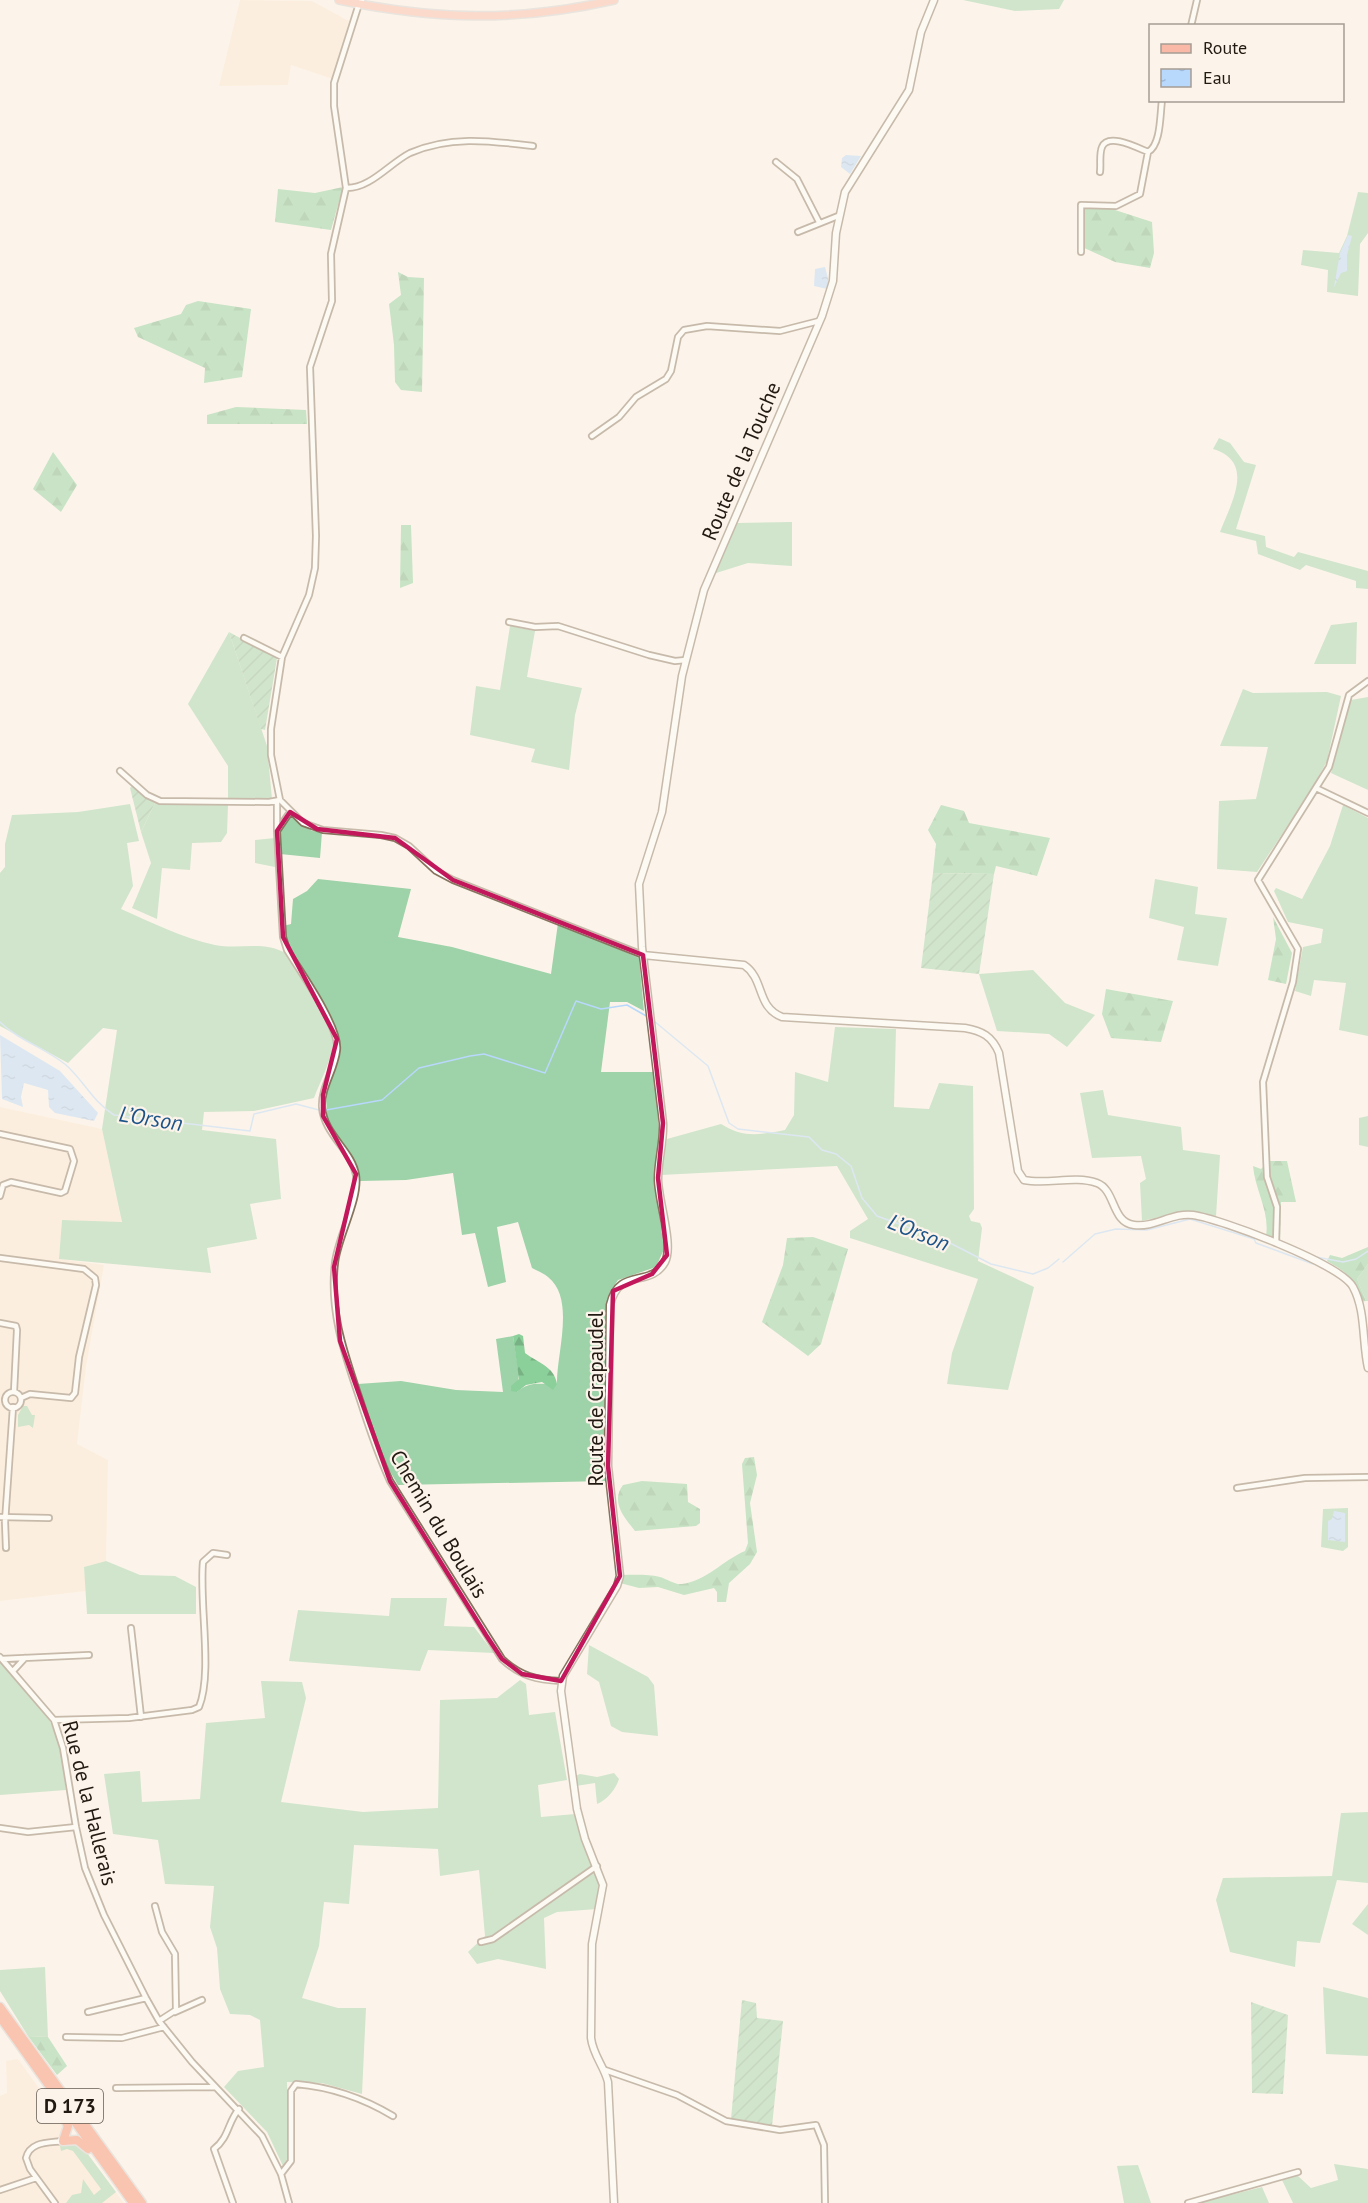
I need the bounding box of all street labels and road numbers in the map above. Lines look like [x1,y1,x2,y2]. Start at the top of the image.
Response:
street label: Route de la Touche [695,378,787,544]
street label: Route de Crapaudel [582,1311,609,1487]
street label: Chemin du Boulais [384,1445,494,1603]
street label: Rue de la Hallerais [56,1718,124,1888]
road number: D 173 [37,2089,103,2123]

